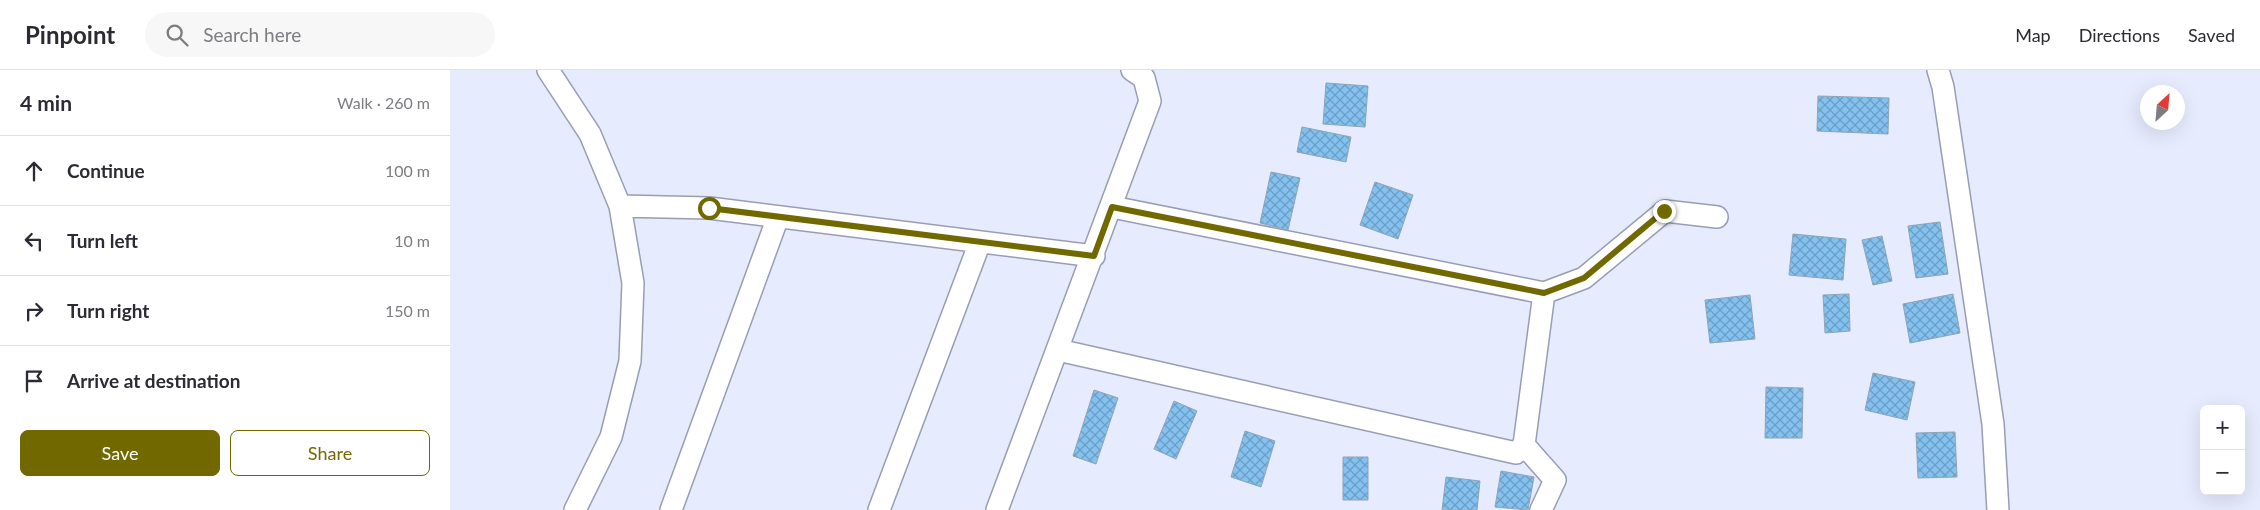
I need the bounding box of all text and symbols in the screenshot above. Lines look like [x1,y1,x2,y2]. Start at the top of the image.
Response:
search box [145,12,495,57]
text: Pinpoint [25,20,115,49]
icon: search [163,21,191,49]
text: Search here [203,23,301,46]
text: Map [2015,24,2051,46]
text: Directions [2079,24,2160,46]
text: Saved [2188,24,2235,46]
north arrow [2140,85,2185,130]
text: 4 min [20,90,72,115]
text: Walk · 260 m [337,93,430,112]
icon: ahead [20,157,48,185]
text: Continue [67,159,145,182]
text: 100 m [385,161,430,180]
route start [698,197,721,220]
route end [1653,200,1676,223]
icon: left [20,227,48,255]
text: Turn left [67,229,138,252]
text: 10 m [394,231,430,250]
icon: right [20,297,48,325]
text: Turn right [67,299,149,322]
text: 150 m [385,301,430,320]
icon: arrive [20,367,48,395]
text: Arrive at destination [67,369,240,392]
map controls [2200,405,2245,495]
button: + [2200,405,2245,450]
button: Save [20,430,220,476]
button: Share [230,430,430,476]
button: − [2200,450,2245,495]

